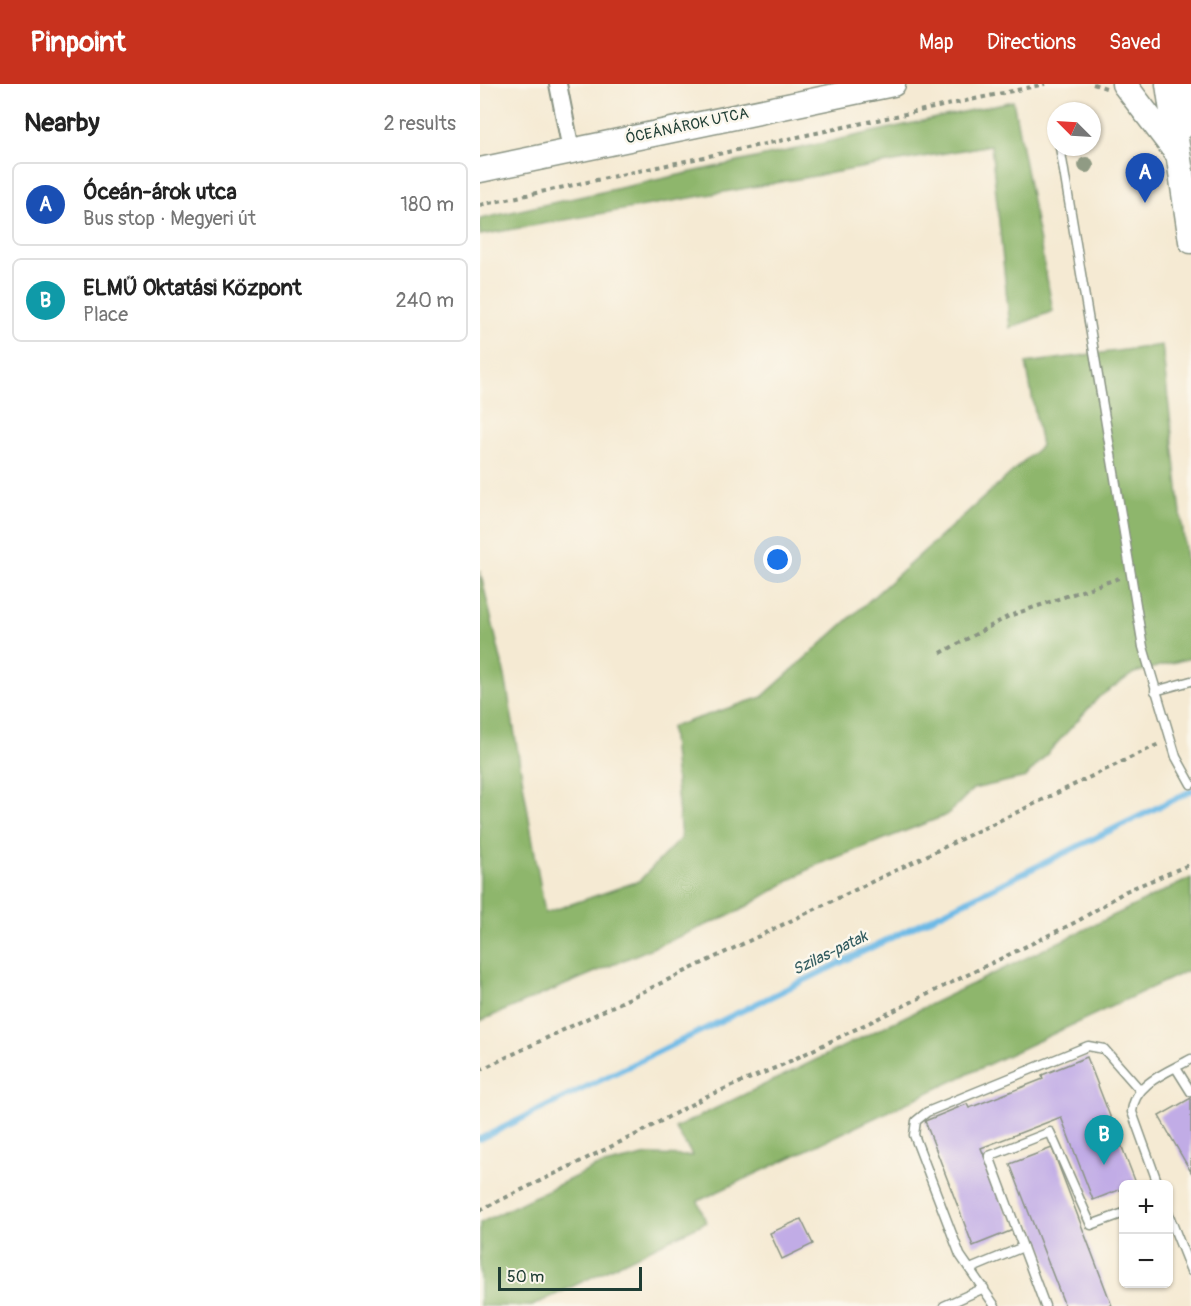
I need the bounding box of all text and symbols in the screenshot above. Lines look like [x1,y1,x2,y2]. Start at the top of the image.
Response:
text: Pinpoint [30,25,126,60]
text: Map [919,29,954,56]
text: Directions [987,29,1076,56]
text: Saved [1109,29,1161,56]
north arrow [1047,102,1101,156]
street label: ÓCEÁNÁROK UTCA [624,104,750,148]
text: Nearby [24,107,100,139]
text: 2 results [384,111,456,136]
pin: A [1126,154,1164,203]
text: Óceán-árok utca [83,178,237,206]
text: A [39,192,52,217]
text: 180 m [400,192,454,217]
text: Bus stop · Megyeri út [83,206,256,231]
text: ELMŰ Oktatási Központ [83,274,302,302]
text: B [40,288,51,313]
text: 240 m [395,288,454,313]
text: Place [83,302,128,327]
your location [763,545,792,574]
water label: Szilas-patak [789,926,872,980]
pin: B [1084,1116,1124,1165]
map controls [1119,1180,1173,1288]
button: + [1119,1180,1173,1234]
button: − [1119,1234,1173,1288]
scale bar [498,1264,642,1292]
text: 50 m [507,1267,544,1287]

